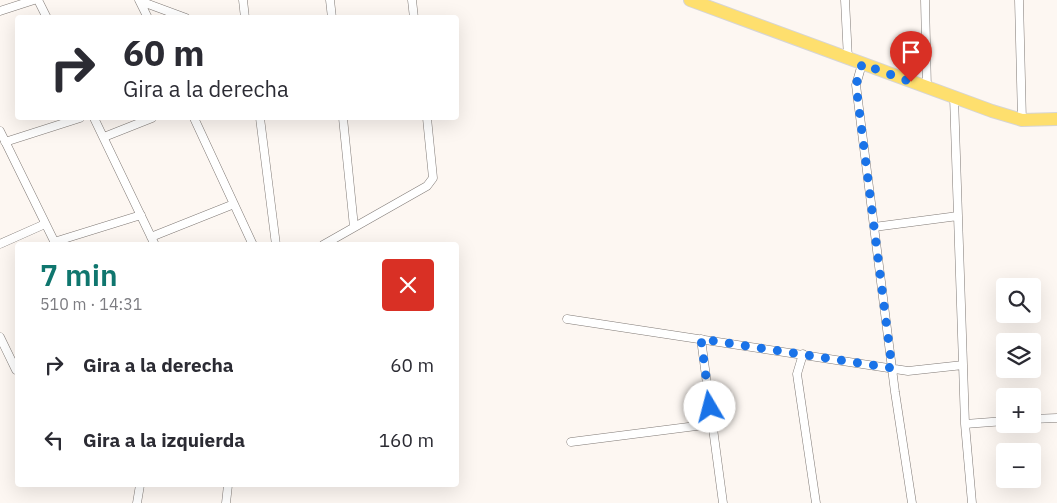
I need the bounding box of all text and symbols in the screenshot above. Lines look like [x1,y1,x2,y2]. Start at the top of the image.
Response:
text: 60 m [123,30,205,76]
pin [890,31,932,82]
icon: right [40,35,105,100]
icon: arrive [897,38,925,66]
text: Gira a la derecha [123,74,289,103]
text: 7 min [40,255,118,294]
button: close [382,259,434,311]
map controls [996,278,1041,488]
button: search [996,278,1041,323]
text: 510 m · 14:31 [40,294,142,314]
button: layers [996,333,1041,378]
icon: right [40,351,68,379]
text: Gira a la derecha [83,353,234,377]
text: 60 m [390,353,434,377]
position arrow [683,380,735,432]
button: + [996,388,1041,433]
icon: left [40,426,68,454]
text: Gira a la izquierda [83,428,245,452]
text: 160 m [379,428,434,452]
button: − [996,443,1041,488]

